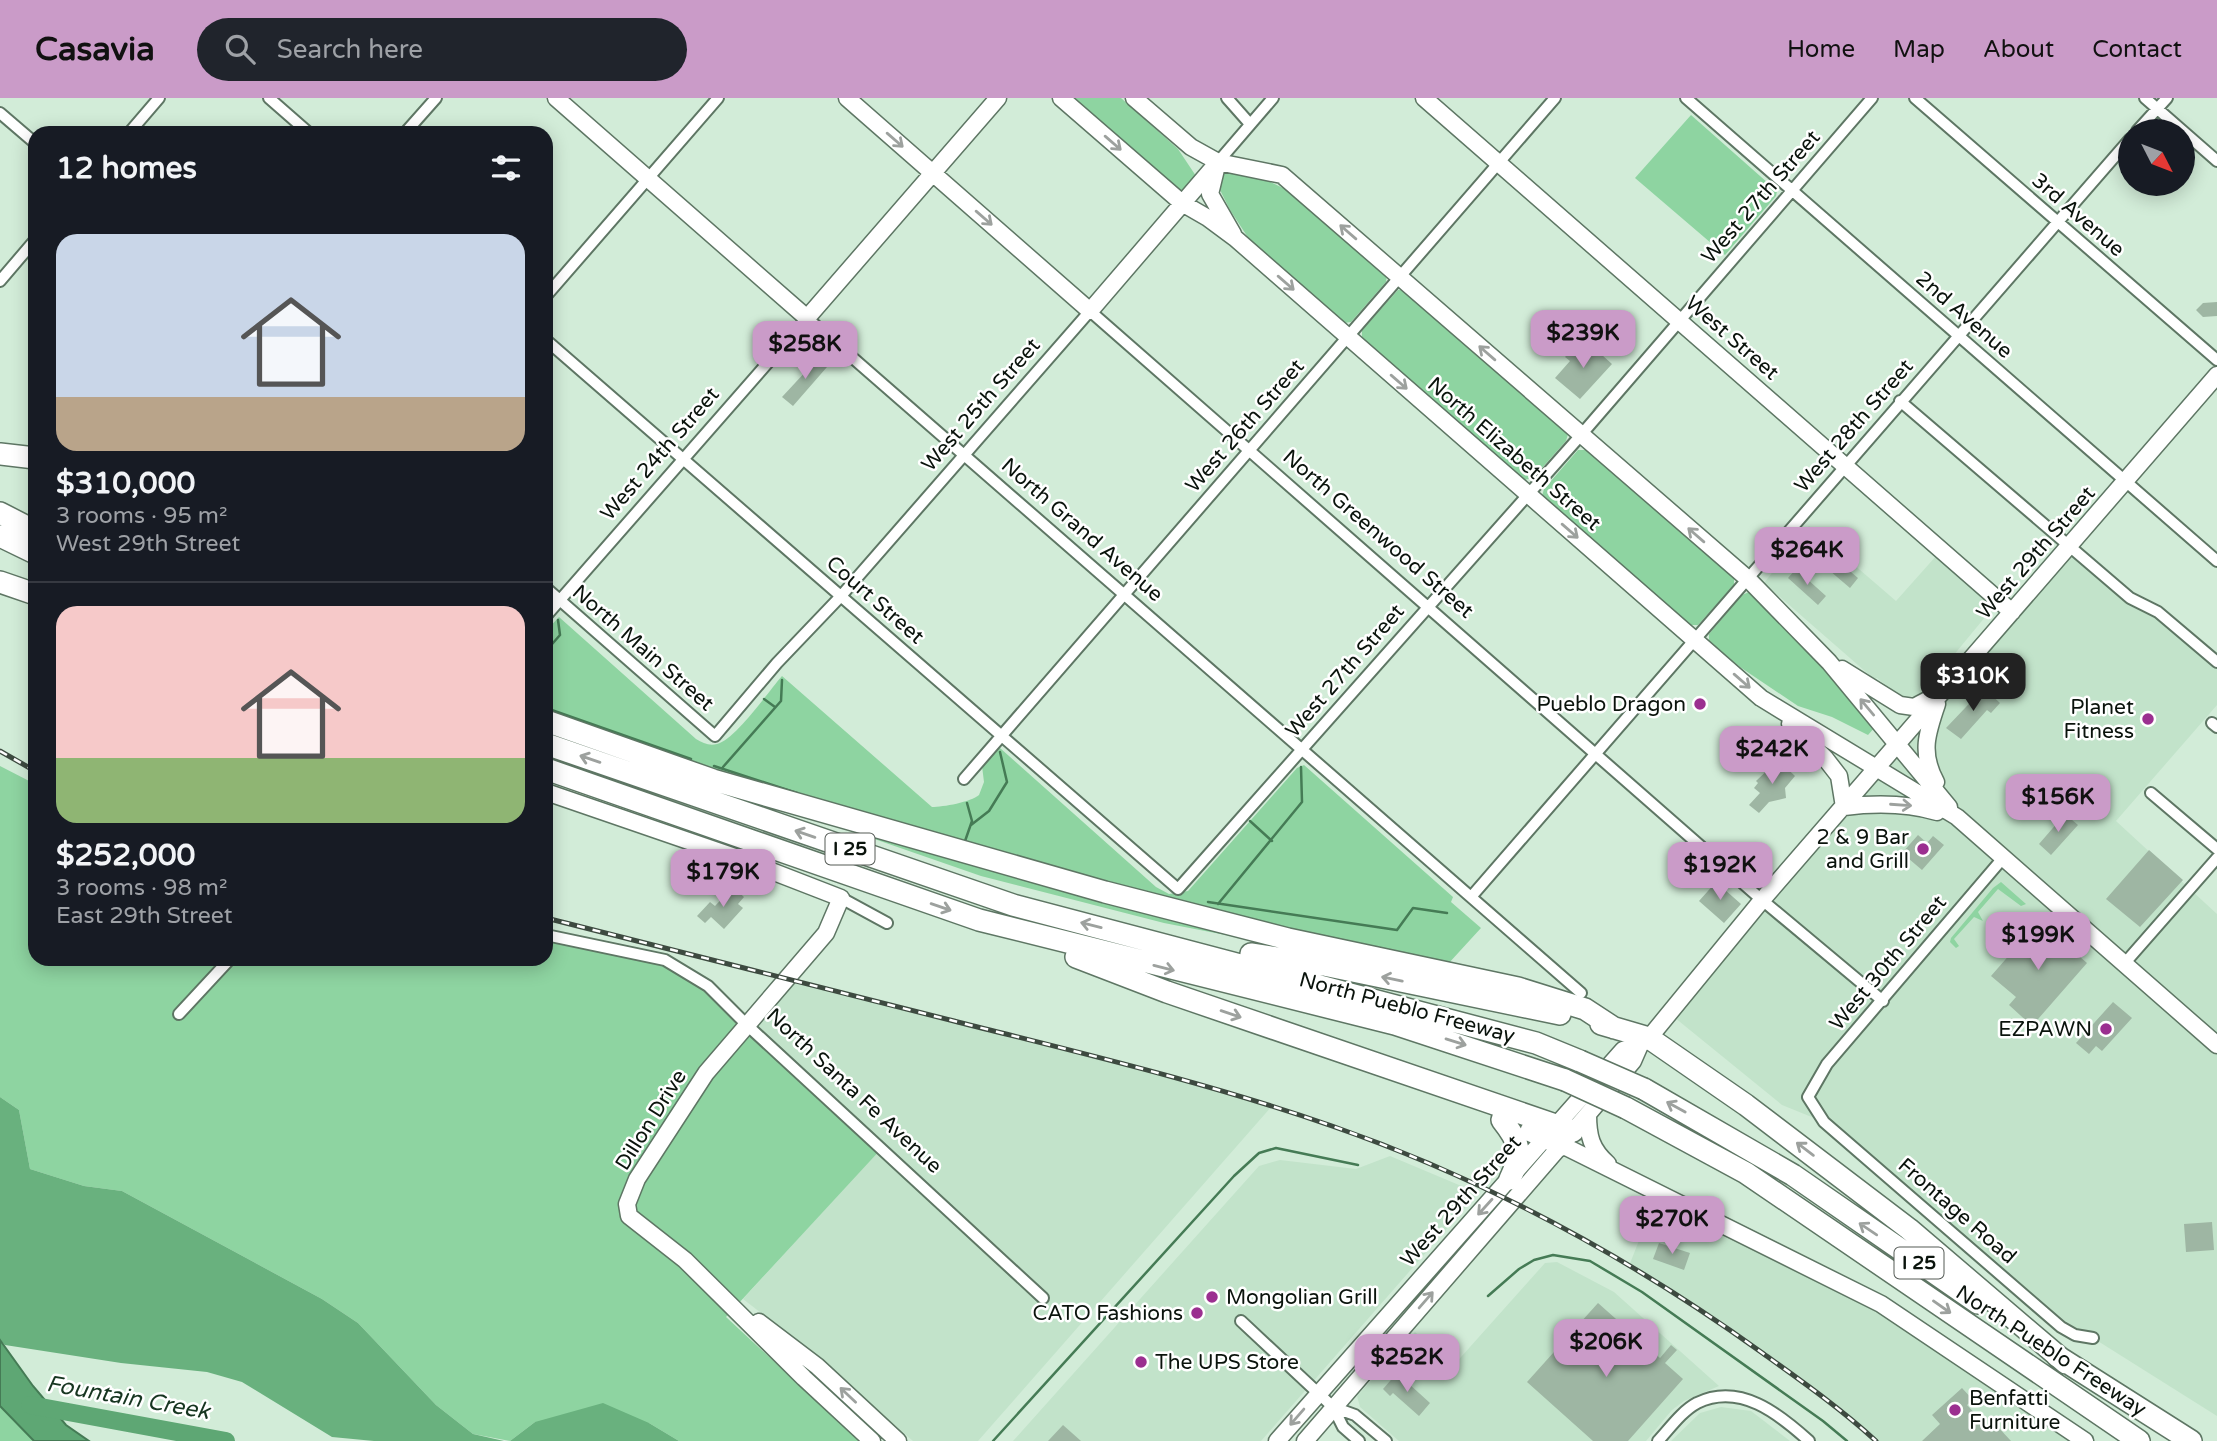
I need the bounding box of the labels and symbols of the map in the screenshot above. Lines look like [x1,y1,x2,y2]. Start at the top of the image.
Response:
north arrow [2118,119,2194,196]
street label: West 27th Street [1696,125,1826,269]
one-way arrow [886,132,904,148]
one-way arrow [1104,135,1122,151]
street label: 3rd Avenue [2026,168,2130,262]
one-way arrow [975,210,993,226]
one-way arrow [1339,224,1357,240]
street label: 2nd Avenue [1911,266,2018,364]
one-way arrow [1277,275,1295,291]
street label: West Street [1680,291,1784,385]
pin: $239K [1534,310,1632,370]
pin: $258K [756,322,854,381]
street label: West 25th Street [916,333,1046,477]
one-way arrow [1479,345,1497,361]
street label: West 26th Street [1180,354,1310,498]
street label: West 28th Street [1789,354,1919,498]
street label: North Elizabeth Street [1422,372,1606,536]
one-way arrow [1390,373,1407,390]
street label: West 24th Street [595,382,725,526]
street label: North Greenwood Street [1278,444,1478,624]
street label: North Grand Avenue [996,453,1168,607]
street label: West 29th Street [1971,481,2101,625]
one-way arrow [1561,523,1579,539]
one-way arrow [1687,527,1705,543]
pin: $264K [1758,528,1856,587]
street label: Court Street [821,551,929,649]
street label: North Main Street [567,580,719,716]
street label: West 27th Street [1280,599,1410,743]
pin: $310K [1924,654,2022,713]
one-way arrow [1732,673,1750,689]
place label: Pueblo Dragon [1536,692,1686,717]
place label: Planet Fitness [2063,695,2134,744]
marker: Pueblo Dragon [1692,696,1708,712]
one-way arrow [1860,699,1875,717]
marker: Planet Fitness [2140,711,2156,727]
pin: $242K [1723,726,1821,786]
one-way arrow [579,752,601,765]
pin: $156K [2009,774,2107,834]
one-way arrow [1889,799,1912,812]
place label: 2 & 9 Bar and Grill [1816,825,1909,874]
one-way arrow [794,827,816,840]
road number: I 25 [826,834,874,864]
marker: 2 & 9 Bar and Grill [1915,841,1931,857]
pin: $192K [1671,842,1769,902]
pin: $179K [674,850,772,909]
street label: West 30th Street [1824,890,1952,1036]
one-way arrow [930,902,952,914]
pin: $199K [1989,912,2087,972]
one-way arrow [1081,918,1103,931]
one-way arrow [1152,962,1175,975]
street label: North Pueblo Freeway [1297,967,1517,1049]
one-way arrow [1381,971,1404,985]
street label: North Santa Fe Avenue [761,1003,947,1179]
one-way arrow [1220,1009,1242,1021]
place label: EZPAWN [1998,1017,2092,1042]
marker: EZPAWN [2098,1021,2114,1037]
one-way arrow [1444,1037,1466,1050]
street label: Dillon Drive [610,1065,692,1175]
one-way arrow [1666,1100,1687,1113]
street label: West 29th Street [1395,1130,1527,1272]
one-way arrow [1796,1142,1815,1156]
street label: Frontage Road [1893,1153,2021,1269]
pin: $270K [1623,1196,1721,1256]
one-way arrow [1477,1198,1493,1216]
one-way arrow [1859,1222,1878,1236]
road number: I 25 [1895,1247,1944,1278]
street label: North Pueblo Freeway [1951,1280,2151,1422]
place label: Mongolian Grill [1226,1285,1378,1310]
marker: Mongolian Grill [1204,1289,1220,1305]
one-way arrow [1418,1291,1434,1309]
one-way arrow [1932,1300,1951,1314]
place label: CATO Fashions [1033,1301,1183,1326]
marker: CATO Fashions [1189,1305,1205,1321]
pin: $206K [1557,1320,1655,1379]
pin: $252K [1358,1334,1456,1394]
place label: The UPS Store [1155,1350,1299,1375]
marker: The UPS Store [1133,1354,1149,1370]
water label: Fountain Creek [44,1370,213,1426]
one-way arrow [840,1386,857,1403]
place label: Benfatti Furniture [1969,1386,2060,1435]
marker: Benfatti Furniture [1947,1402,1963,1418]
one-way arrow [1289,1408,1305,1426]

